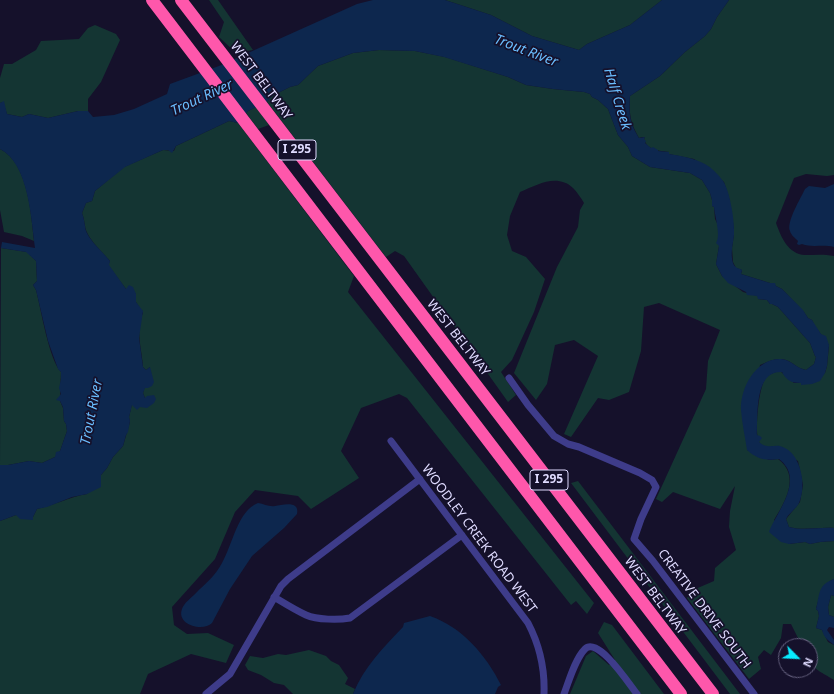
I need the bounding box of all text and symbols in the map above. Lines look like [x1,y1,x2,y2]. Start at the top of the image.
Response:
water label: Trout River [492,31,560,71]
street label: WEST BELTWAY [227,39,295,123]
water label: Half Creek [600,66,634,132]
water label: Trout River [168,76,236,120]
road number: I 295 [278,140,316,160]
street label: WEST BELTWAY [423,297,493,379]
water label: Trout River [77,378,107,446]
street label: WOODLEY CREEK ROAD WEST [418,462,540,616]
road number: I 295 [530,470,568,490]
street label: CREATIVE DRIVE SOUTH [654,546,754,672]
street label: WEST BELTWAY [621,554,689,638]
north arrow [778,638,818,678]
text: N [800,656,817,670]

